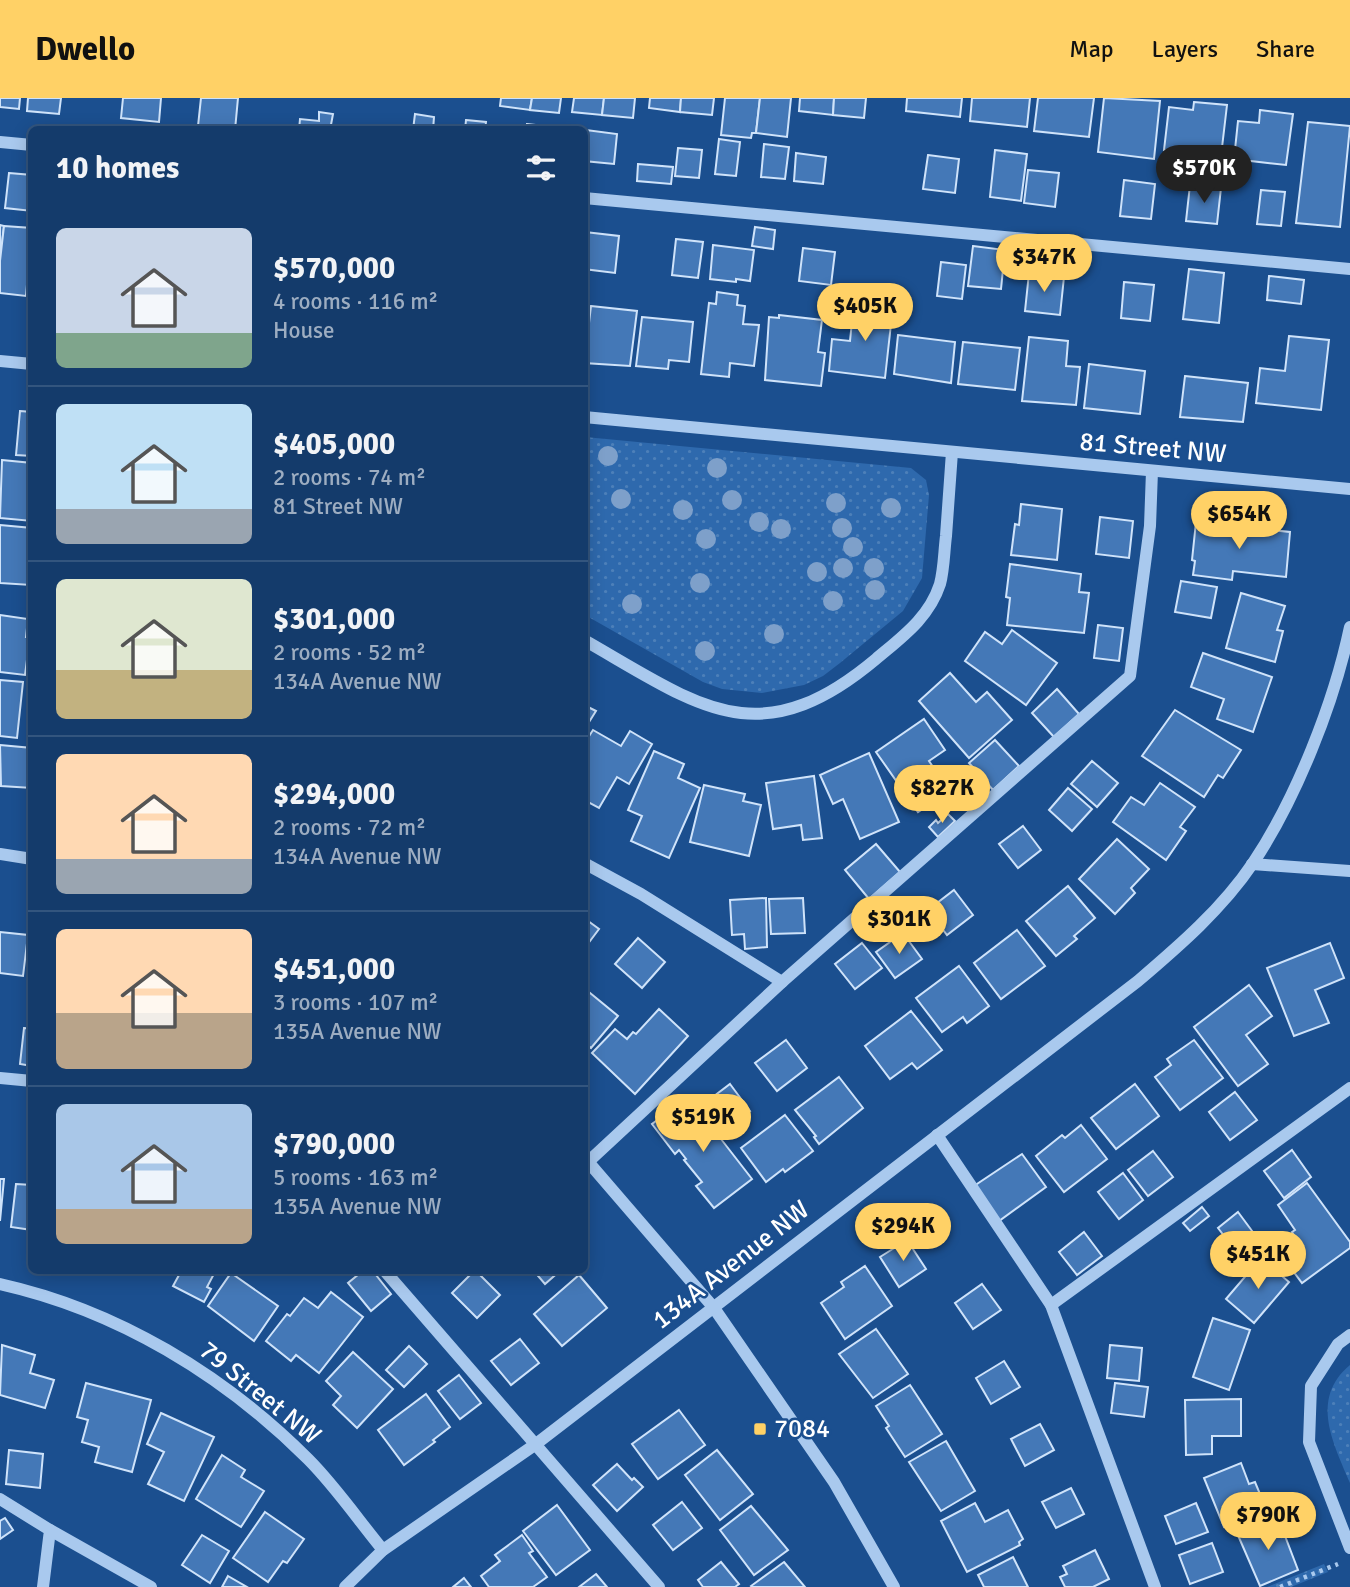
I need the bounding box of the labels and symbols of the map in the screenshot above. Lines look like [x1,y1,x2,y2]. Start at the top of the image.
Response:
pin: $570K [1155,146,1253,205]
pin: $347K [995,234,1093,294]
pin: $405K [816,284,914,343]
street label: 81 Street NW [1078,426,1228,470]
pin: $654K [1190,491,1288,551]
pin: $827K [893,766,991,825]
pin: $301K [850,896,948,956]
pin: $519K [654,1094,752,1154]
street label: 134A Avenue NW [646,1194,816,1336]
pin: $294K [854,1204,952,1263]
pin: $451K [1209,1232,1307,1291]
street label: 79 Street NW [193,1334,327,1452]
place label: 7084 [774,1413,830,1445]
marker: 7084 [752,1421,768,1437]
pin: $790K [1219,1492,1317,1552]

